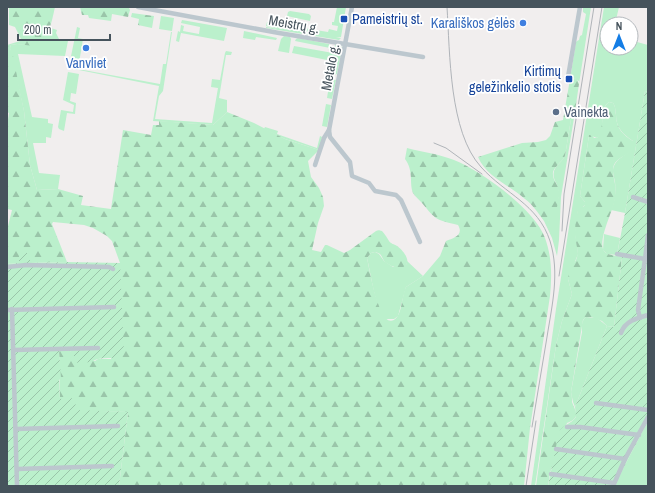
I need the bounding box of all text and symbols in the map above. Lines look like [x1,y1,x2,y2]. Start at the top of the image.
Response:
place label: Pameistrių st. [352,10,423,28]
street label: Meistrų g. [267,11,321,37]
marker: Pameistrių st. [339,14,349,24]
place label: Karališkos gėlės [431,14,515,32]
scale bar [18,16,110,42]
north arrow [599,16,639,56]
marker: Karališkos gėlės [518,18,528,28]
text: N [616,19,622,33]
text: 200 m [24,22,51,38]
street label: Metalo g. [317,42,343,92]
marker: Vanvliet [81,43,91,53]
place label: Vanvliet [66,54,106,72]
place label: Kirtimų geležinkelio stotis [469,62,562,96]
marker: Kirtimų geležinkelio stotis [564,74,574,84]
place label: Vainekta [564,103,609,121]
marker: Vainekta [551,107,561,117]

